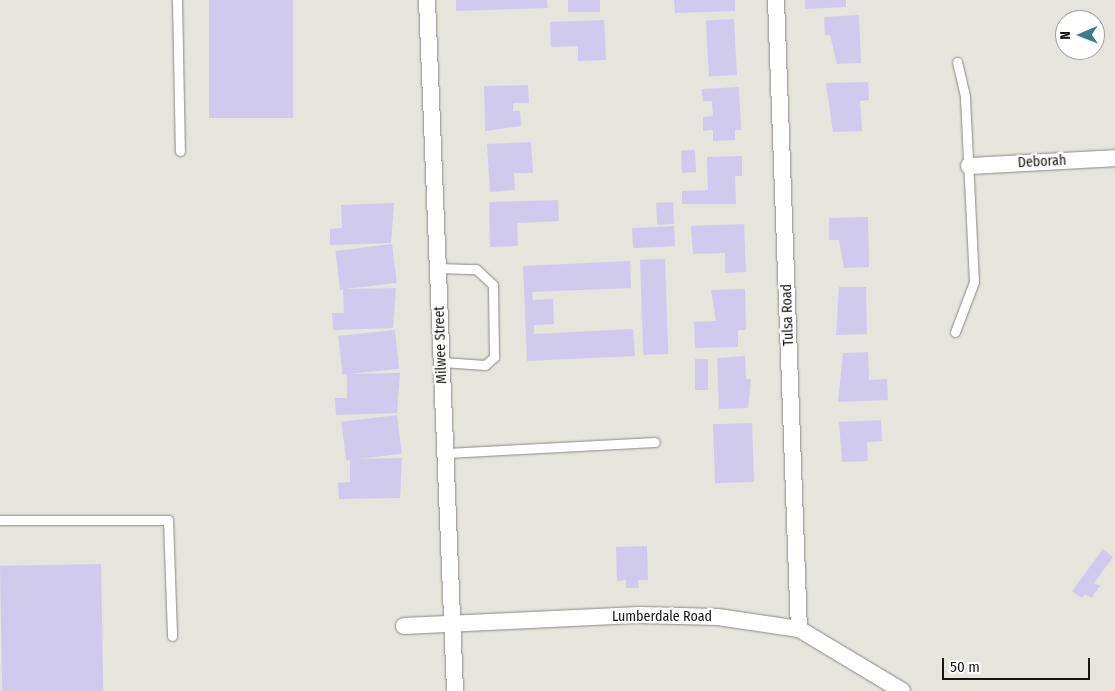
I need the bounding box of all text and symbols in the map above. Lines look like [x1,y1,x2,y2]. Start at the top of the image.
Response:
north arrow [1055,10,1105,60]
text: N [1057,31,1074,40]
street label: Deborah [1017,152,1067,172]
street label: Tulsa Road [779,284,797,346]
street label: Milwee Street [431,306,451,384]
street label: Lumberdale Road [612,609,712,625]
scale bar [945,648,1092,680]
text: 50 m [950,658,980,676]

